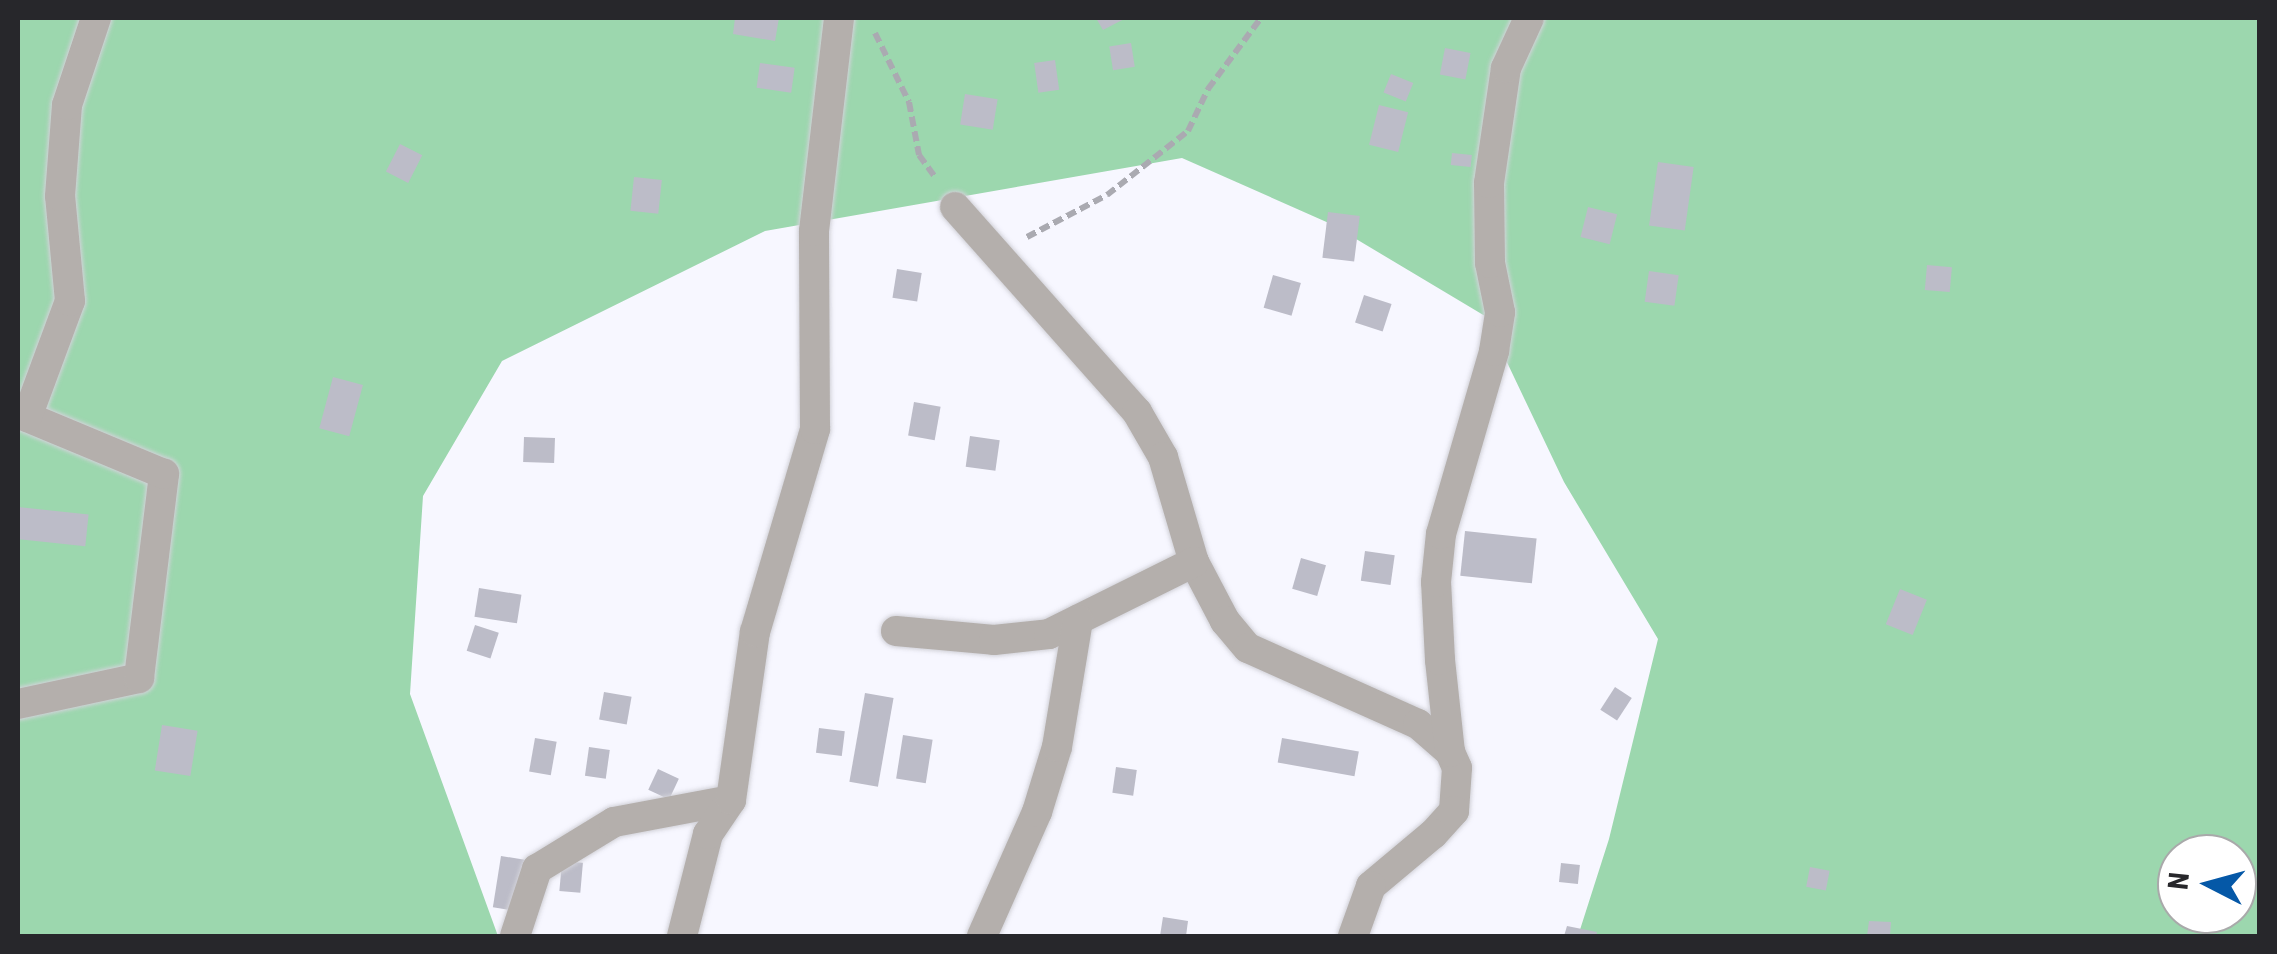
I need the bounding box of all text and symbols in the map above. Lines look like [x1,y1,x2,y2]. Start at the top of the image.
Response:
north arrow [2157,834,2257,934]
text: N [2161,871,2196,891]

